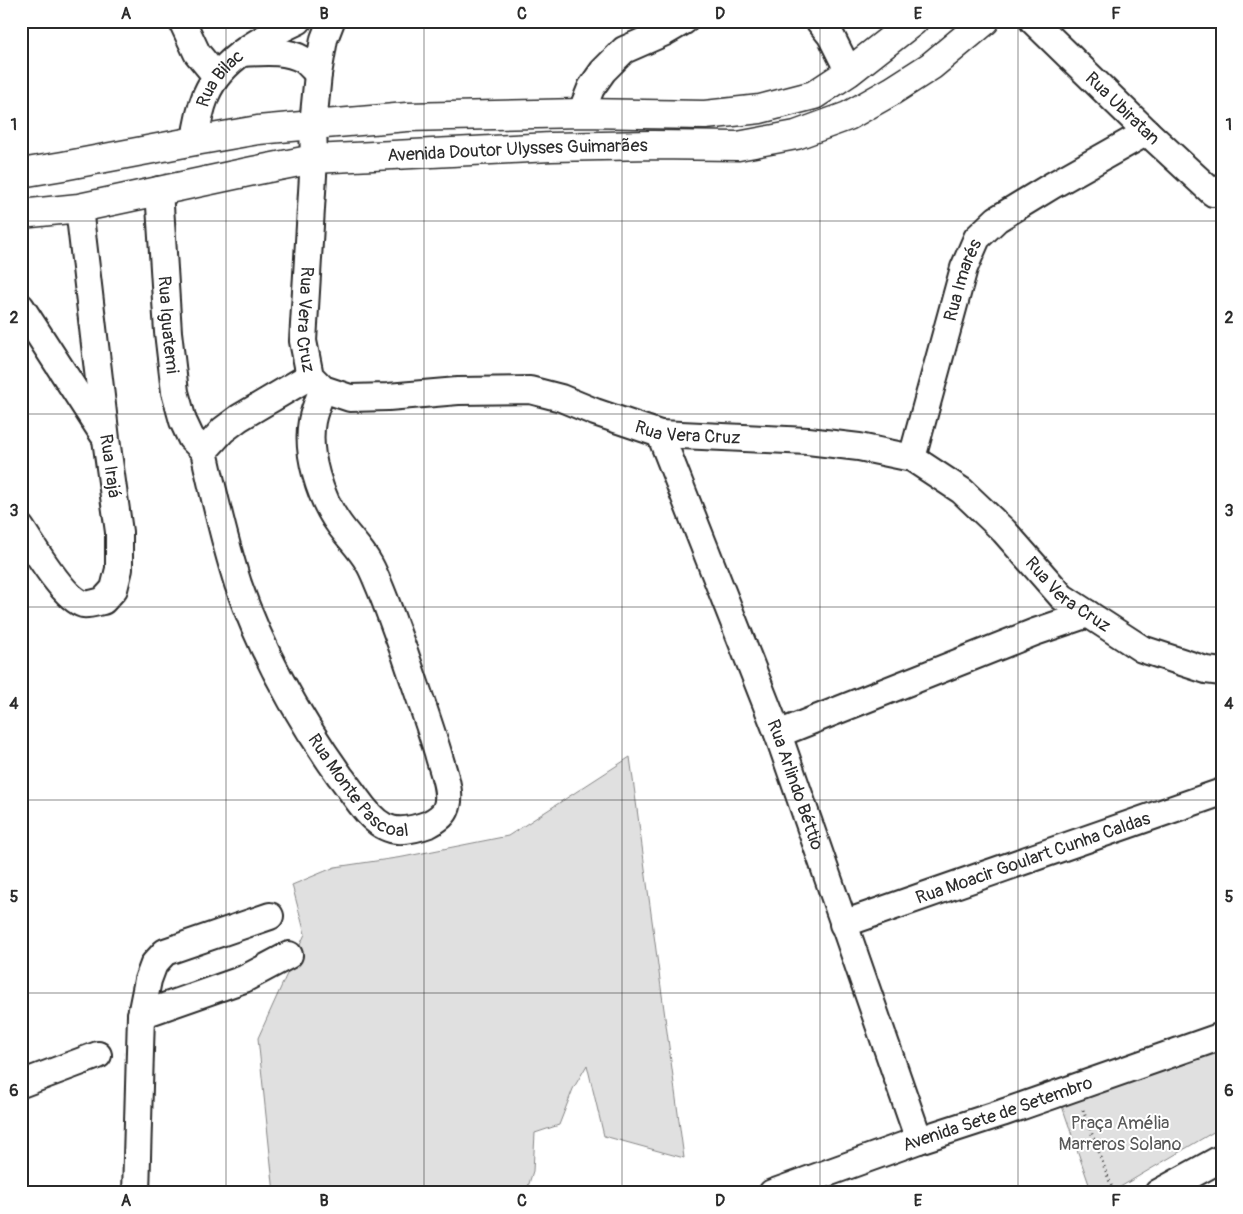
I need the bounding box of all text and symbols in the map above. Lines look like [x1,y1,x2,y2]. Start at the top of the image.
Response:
text: A [121,4,132,24]
text: B [319,4,329,24]
text: C [517,4,527,24]
text: D [715,4,725,24]
text: E [914,4,923,24]
text: F [1111,4,1121,24]
street label: Rua Bilac [191,44,248,110]
street label: Rua Ubiratan [1080,67,1165,150]
text: 1 [11,115,17,135]
text: 1 [1226,115,1232,135]
street label: Avenida Doutor Ulysses Guimarães [387,134,648,167]
street label: Rua Imarés [938,235,987,324]
street label: Rua Vera Cruz [291,266,320,374]
street label: Rua Iguatemi [153,275,184,375]
text: 2 [10,308,19,328]
text: 2 [1225,308,1234,328]
street label: Rua Vera Cruz [632,415,741,449]
street label: Rua Irajá [94,433,126,499]
text: 3 [10,501,19,521]
text: 3 [1225,501,1234,521]
street label: Rua Vera Cruz [1020,552,1115,637]
text: 4 [9,694,19,714]
text: 4 [1224,694,1234,714]
street label: Rua Arlindo Béttio [762,716,829,853]
street label: Rua Monte Pascoal [303,729,410,842]
street label: Rua Moacir Goulart Cunha Caldas [913,806,1153,909]
text: 5 [10,887,19,907]
text: 5 [1225,887,1234,907]
street label: Avenida Sete de Setembro [899,1071,1096,1156]
text: 6 [9,1081,19,1101]
text: 6 [1224,1081,1234,1101]
park label: Praça Amélia Marreros Solano [1059,1112,1182,1156]
text: A [121,1191,132,1211]
text: B [319,1191,329,1211]
text: C [517,1191,527,1211]
text: D [715,1191,725,1211]
text: E [914,1191,923,1211]
text: F [1111,1191,1121,1211]

